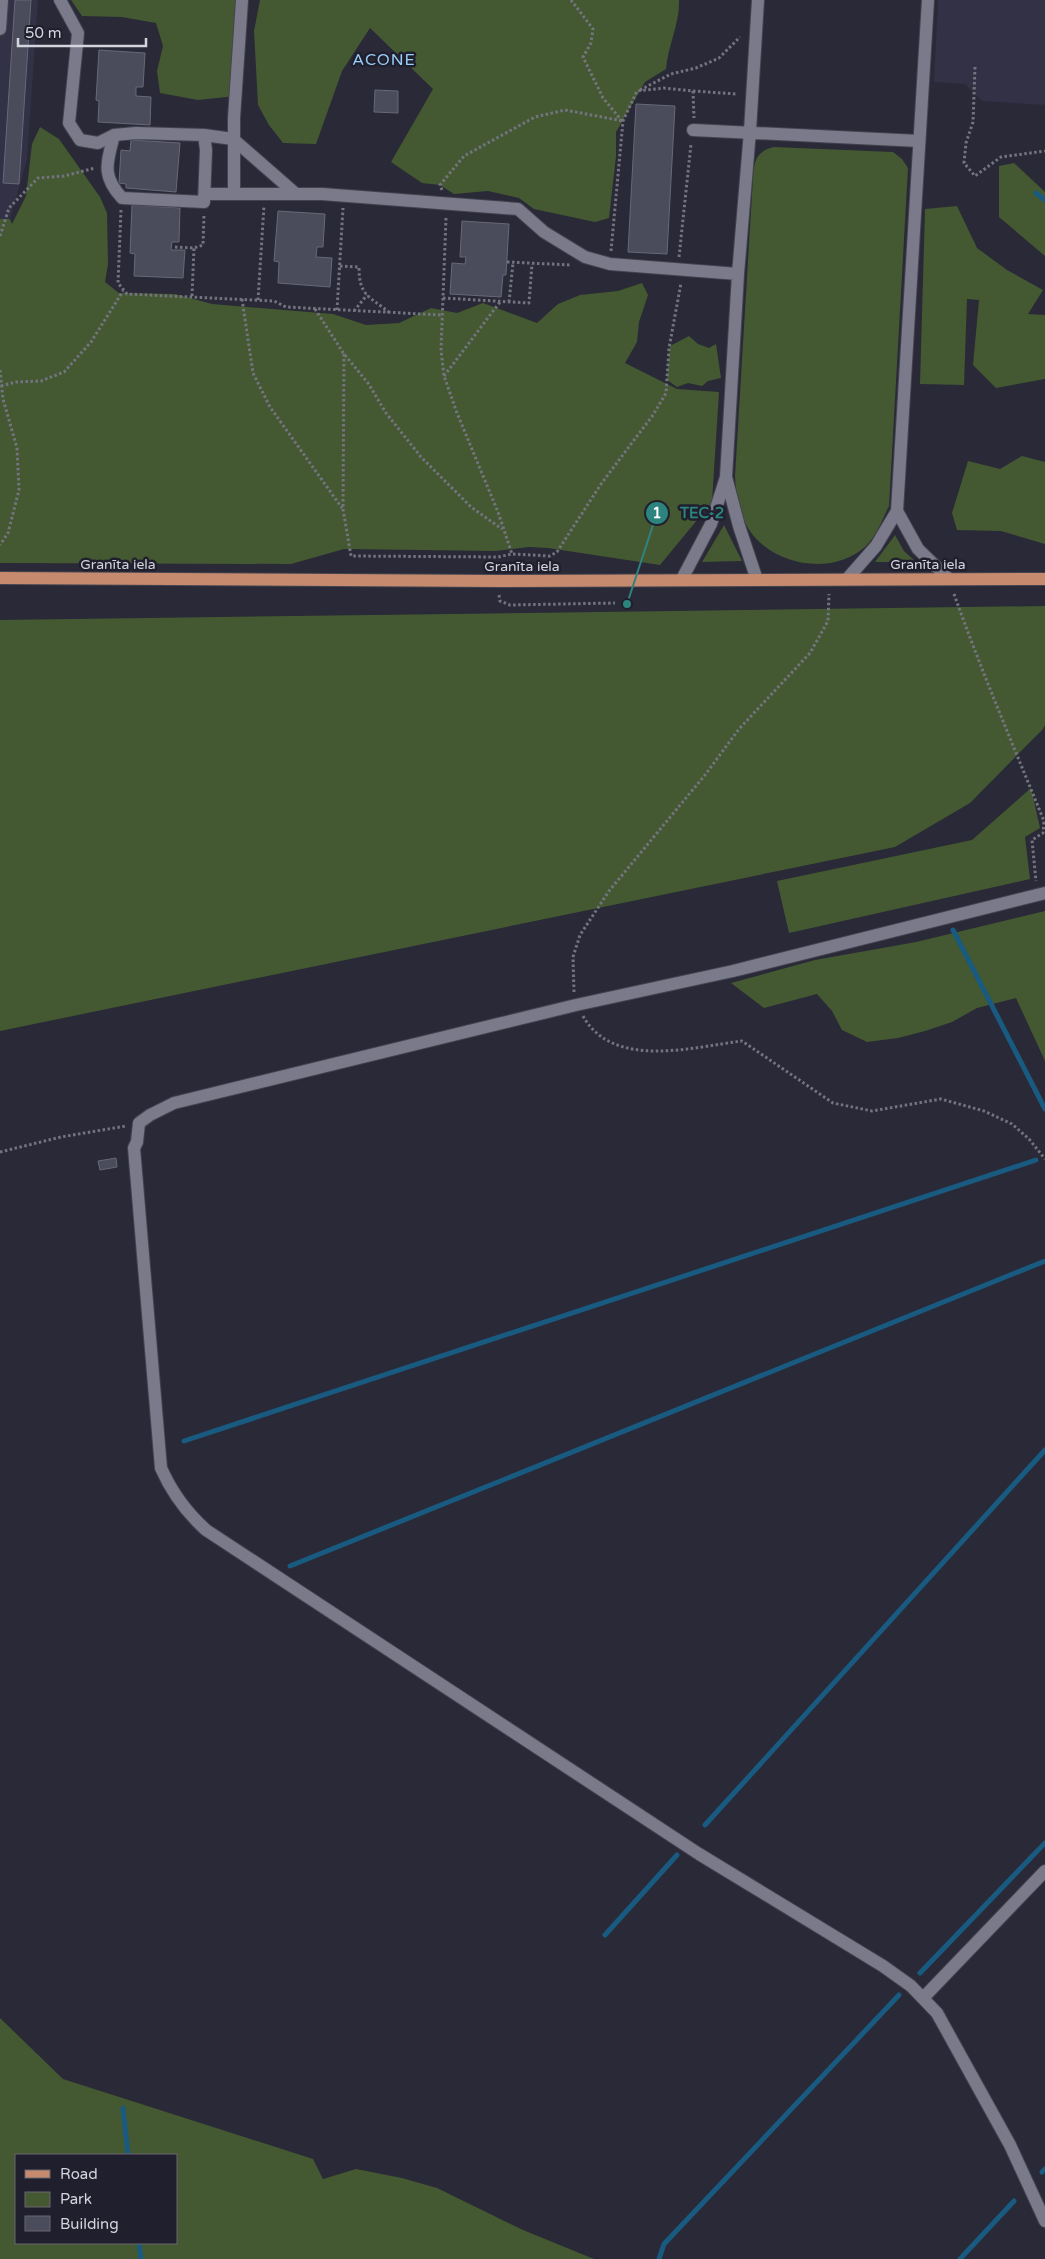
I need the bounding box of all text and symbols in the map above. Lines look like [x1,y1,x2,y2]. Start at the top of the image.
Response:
scale bar [18,15,145,47]
text: 50 m [25,24,62,42]
district label: ACONE [352,50,416,70]
callout: TEC-2 [645,498,734,528]
text: 1 [652,504,662,522]
text: TEC-2 [679,504,724,522]
street label: Granīta iela [80,556,156,573]
street label: Granīta iela [890,556,966,573]
street label: Granīta iela [484,558,560,575]
legend [15,2154,178,2244]
text: Road [60,2165,98,2183]
text: Park [60,2190,92,2208]
text: Building [60,2215,119,2233]

